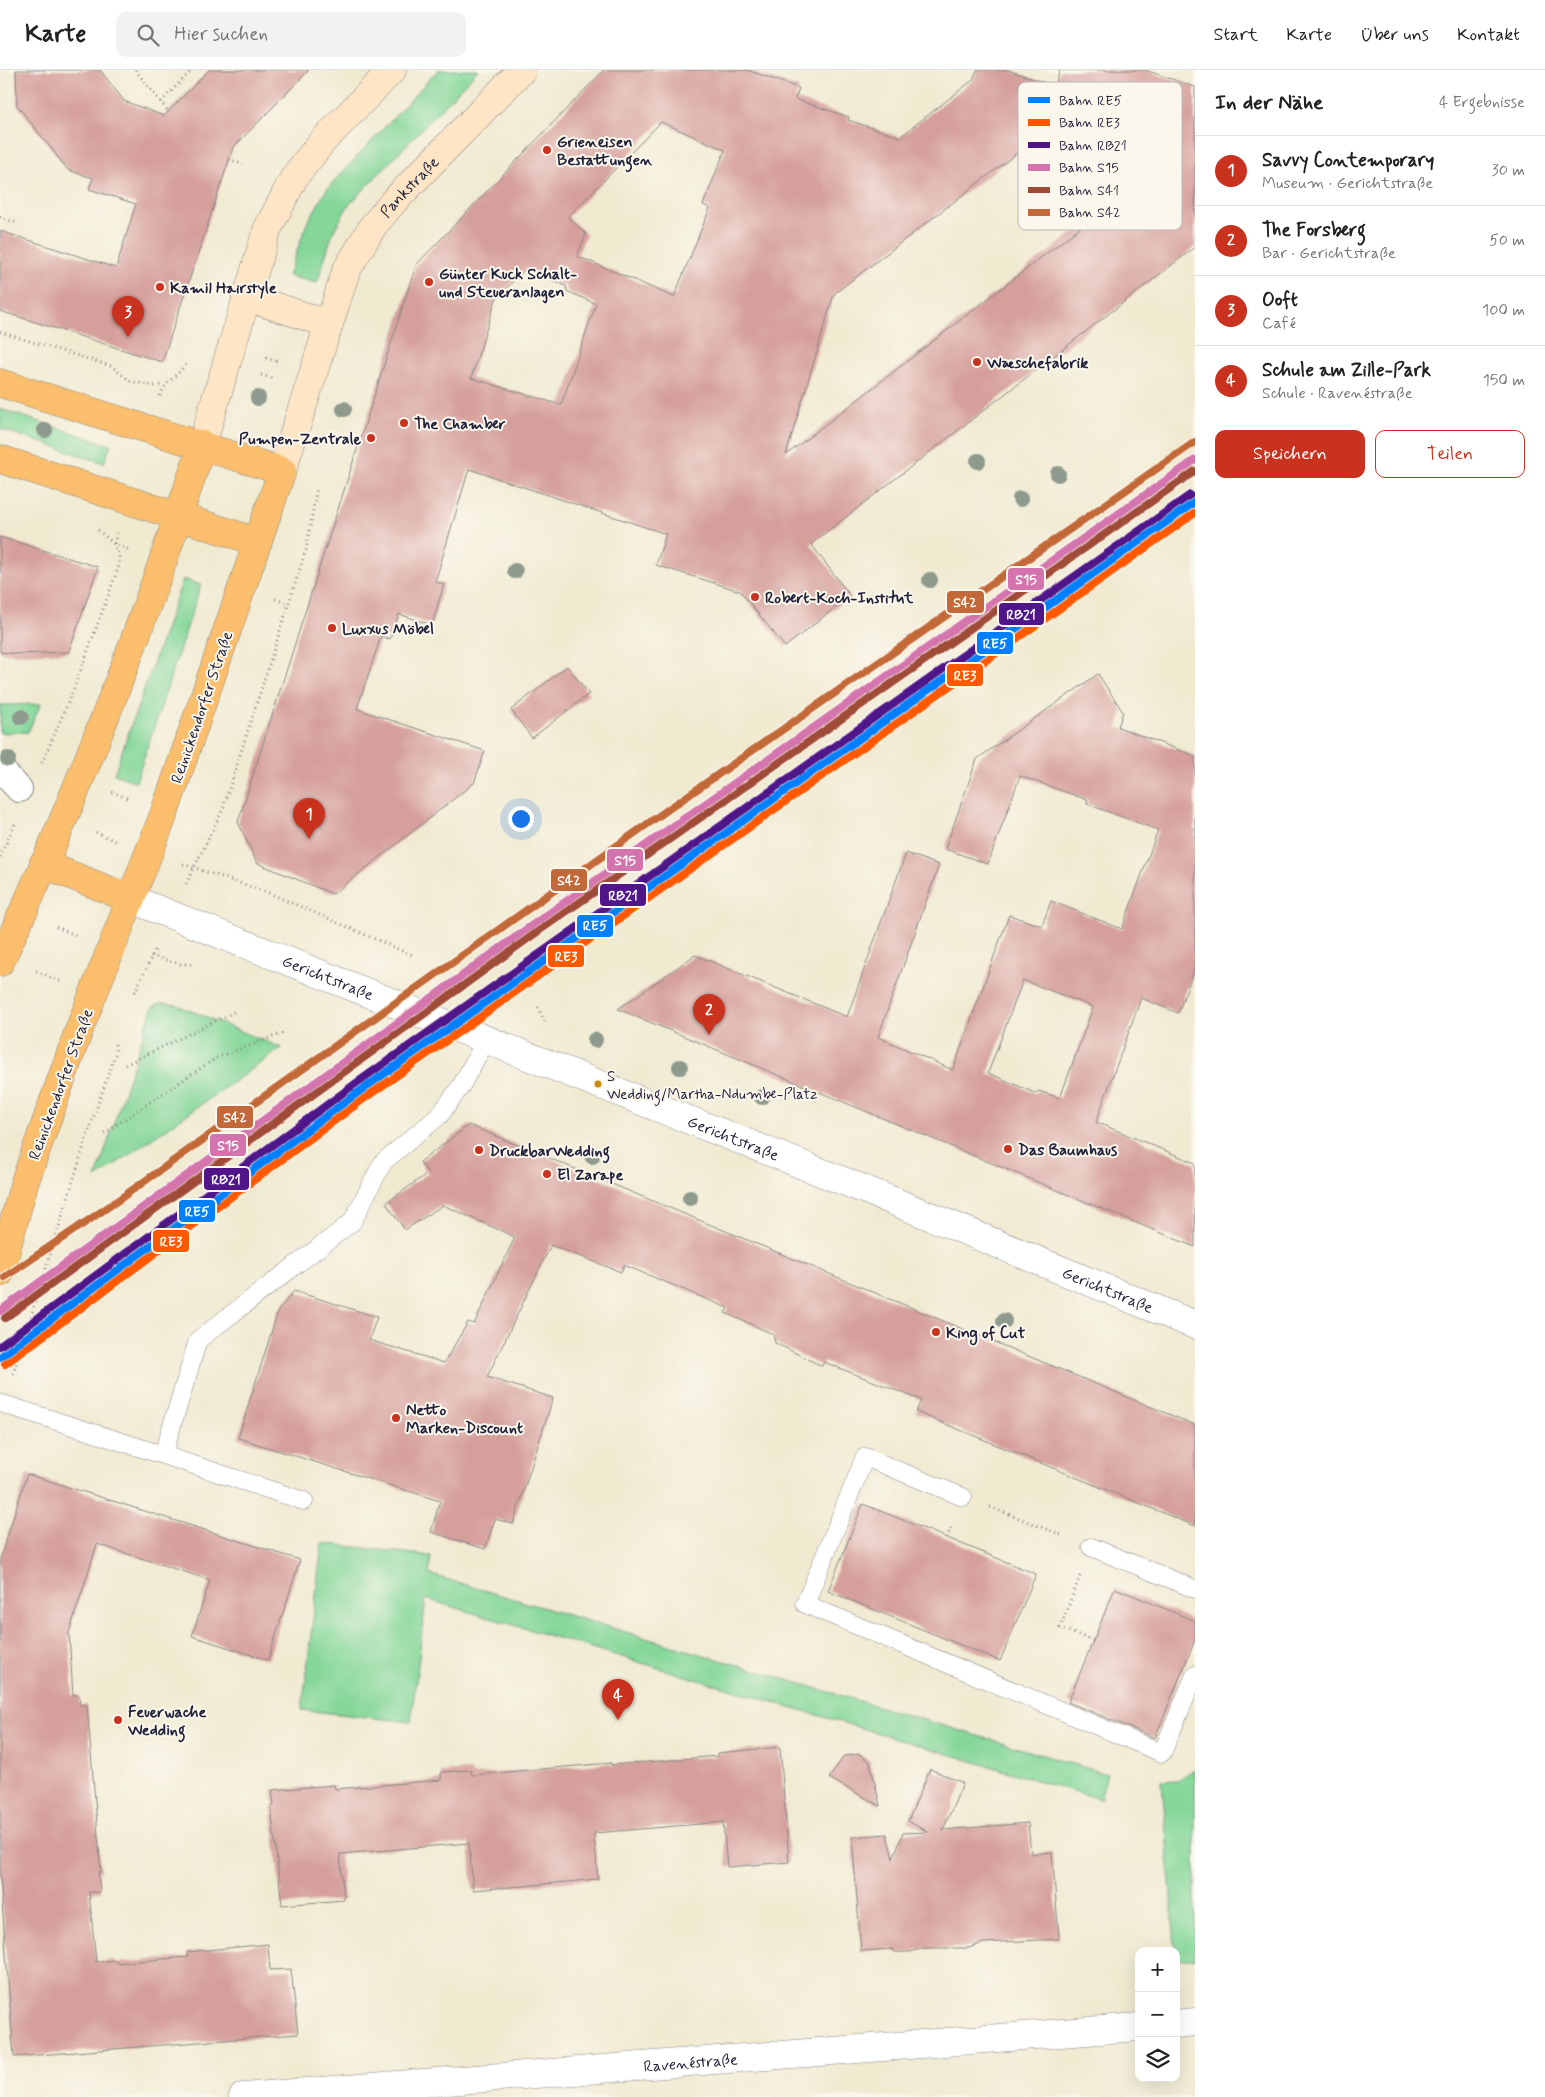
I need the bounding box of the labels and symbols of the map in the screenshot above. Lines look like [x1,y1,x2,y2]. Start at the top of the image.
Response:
legend [1018,82,1182,230]
text: Bahn RE5 [1059,92,1122,110]
text: Bahn RE3 [1059,114,1120,132]
place label: Grieneisen Bestattungen [557,132,653,173]
text: Bahn RB21 [1059,137,1127,155]
marker: Grieneisen Bestattungen [541,144,553,156]
street label: Pankstraße [376,152,444,222]
text: Bahn S15 [1059,159,1119,177]
text: Bahn S41 [1059,182,1119,200]
text: Bahn S42 [1059,204,1120,222]
place label: Günter Kuck Schalt- und Steueranlagen [439,264,577,304]
marker: Günter Kuck Schalt- und Steueranlagen [423,276,435,288]
place label: Kamil Hairstyle [170,278,277,299]
marker: Kamil Hairstyle [154,281,166,293]
pin: 3 [112,296,144,337]
place label: Wæschefabrik [986,353,1088,374]
marker: Wæschefabrik [971,356,983,368]
place label: The Chamber [414,414,506,435]
marker: The Chamber [398,417,410,429]
place label: Pumpen-Zentrale [239,429,361,450]
marker: Pumpen-Zentrale [365,432,377,444]
line badge: S15 [1007,567,1045,591]
text: S15 [1015,571,1037,589]
place label: Robert-Koch-Institut [765,588,914,609]
line badge: S42 [946,590,985,614]
marker: Robert-Koch-Institut [749,591,761,603]
text: S42 [953,594,977,612]
line badge: RB21 [998,602,1045,626]
text: RB21 [1006,606,1036,624]
place label: Luxxus Möbel [342,619,434,640]
marker: Luxxus Möbel [326,622,338,634]
street label: Reinickendorfer Straße [167,629,238,786]
line badge: RE5 [976,631,1014,655]
text: RE5 [983,635,1008,653]
line badge: RE3 [946,663,984,687]
text: RE3 [954,667,977,685]
pin: 1 [293,798,325,839]
your location [508,806,534,832]
line badge: S15 [606,848,644,872]
text: S15 [614,852,636,870]
line badge: S42 [550,868,588,892]
text: S42 [557,872,581,890]
line badge: RB21 [599,883,647,907]
text: RB21 [608,887,638,905]
line badge: RE5 [576,914,614,938]
text: RE5 [583,917,608,935]
line badge: RE3 [547,944,585,968]
text: RE3 [555,948,578,966]
street label: Gerichtstraße [279,951,376,1006]
pin: 2 [693,994,725,1035]
street label: Reinickendorfer Straße [24,1006,99,1163]
place label: S Wedding/Martha-Ndumbe-Platz [607,1067,818,1106]
marker: S Wedding/Martha-Ndumbe-Platz [593,1079,603,1089]
line badge: S42 [216,1105,254,1129]
text: S42 [223,1109,247,1127]
street label: Gerichtstraße [684,1111,782,1167]
line badge: S15 [209,1133,247,1157]
text: S15 [217,1137,239,1155]
place label: Das Baumhaus [1018,1140,1118,1161]
place label: DruckbarWedding [489,1141,610,1164]
marker: Das Baumhaus [1002,1143,1014,1155]
marker: DruckbarWedding [473,1144,485,1156]
place label: El Zarape [557,1165,623,1186]
line badge: RB21 [203,1167,250,1191]
marker: El Zarape [541,1168,553,1180]
text: RB21 [211,1171,241,1189]
line badge: RE5 [178,1199,216,1223]
text: RE5 [185,1203,210,1221]
line badge: RE3 [152,1229,190,1253]
text: RE3 [160,1233,183,1251]
street label: Gerichtstraße [1059,1263,1156,1319]
place label: King of Cut [946,1323,1026,1346]
marker: King of Cut [930,1326,942,1338]
place label: Netto Marken-Discount [406,1400,523,1439]
marker: Netto Marken-Discount [390,1412,402,1424]
pin: 4 [602,1679,634,1720]
place label: Feuerwache Wedding [127,1702,206,1743]
marker: Feuerwache Wedding [112,1714,124,1726]
street label: Ravenéstraße [643,2049,739,2078]

